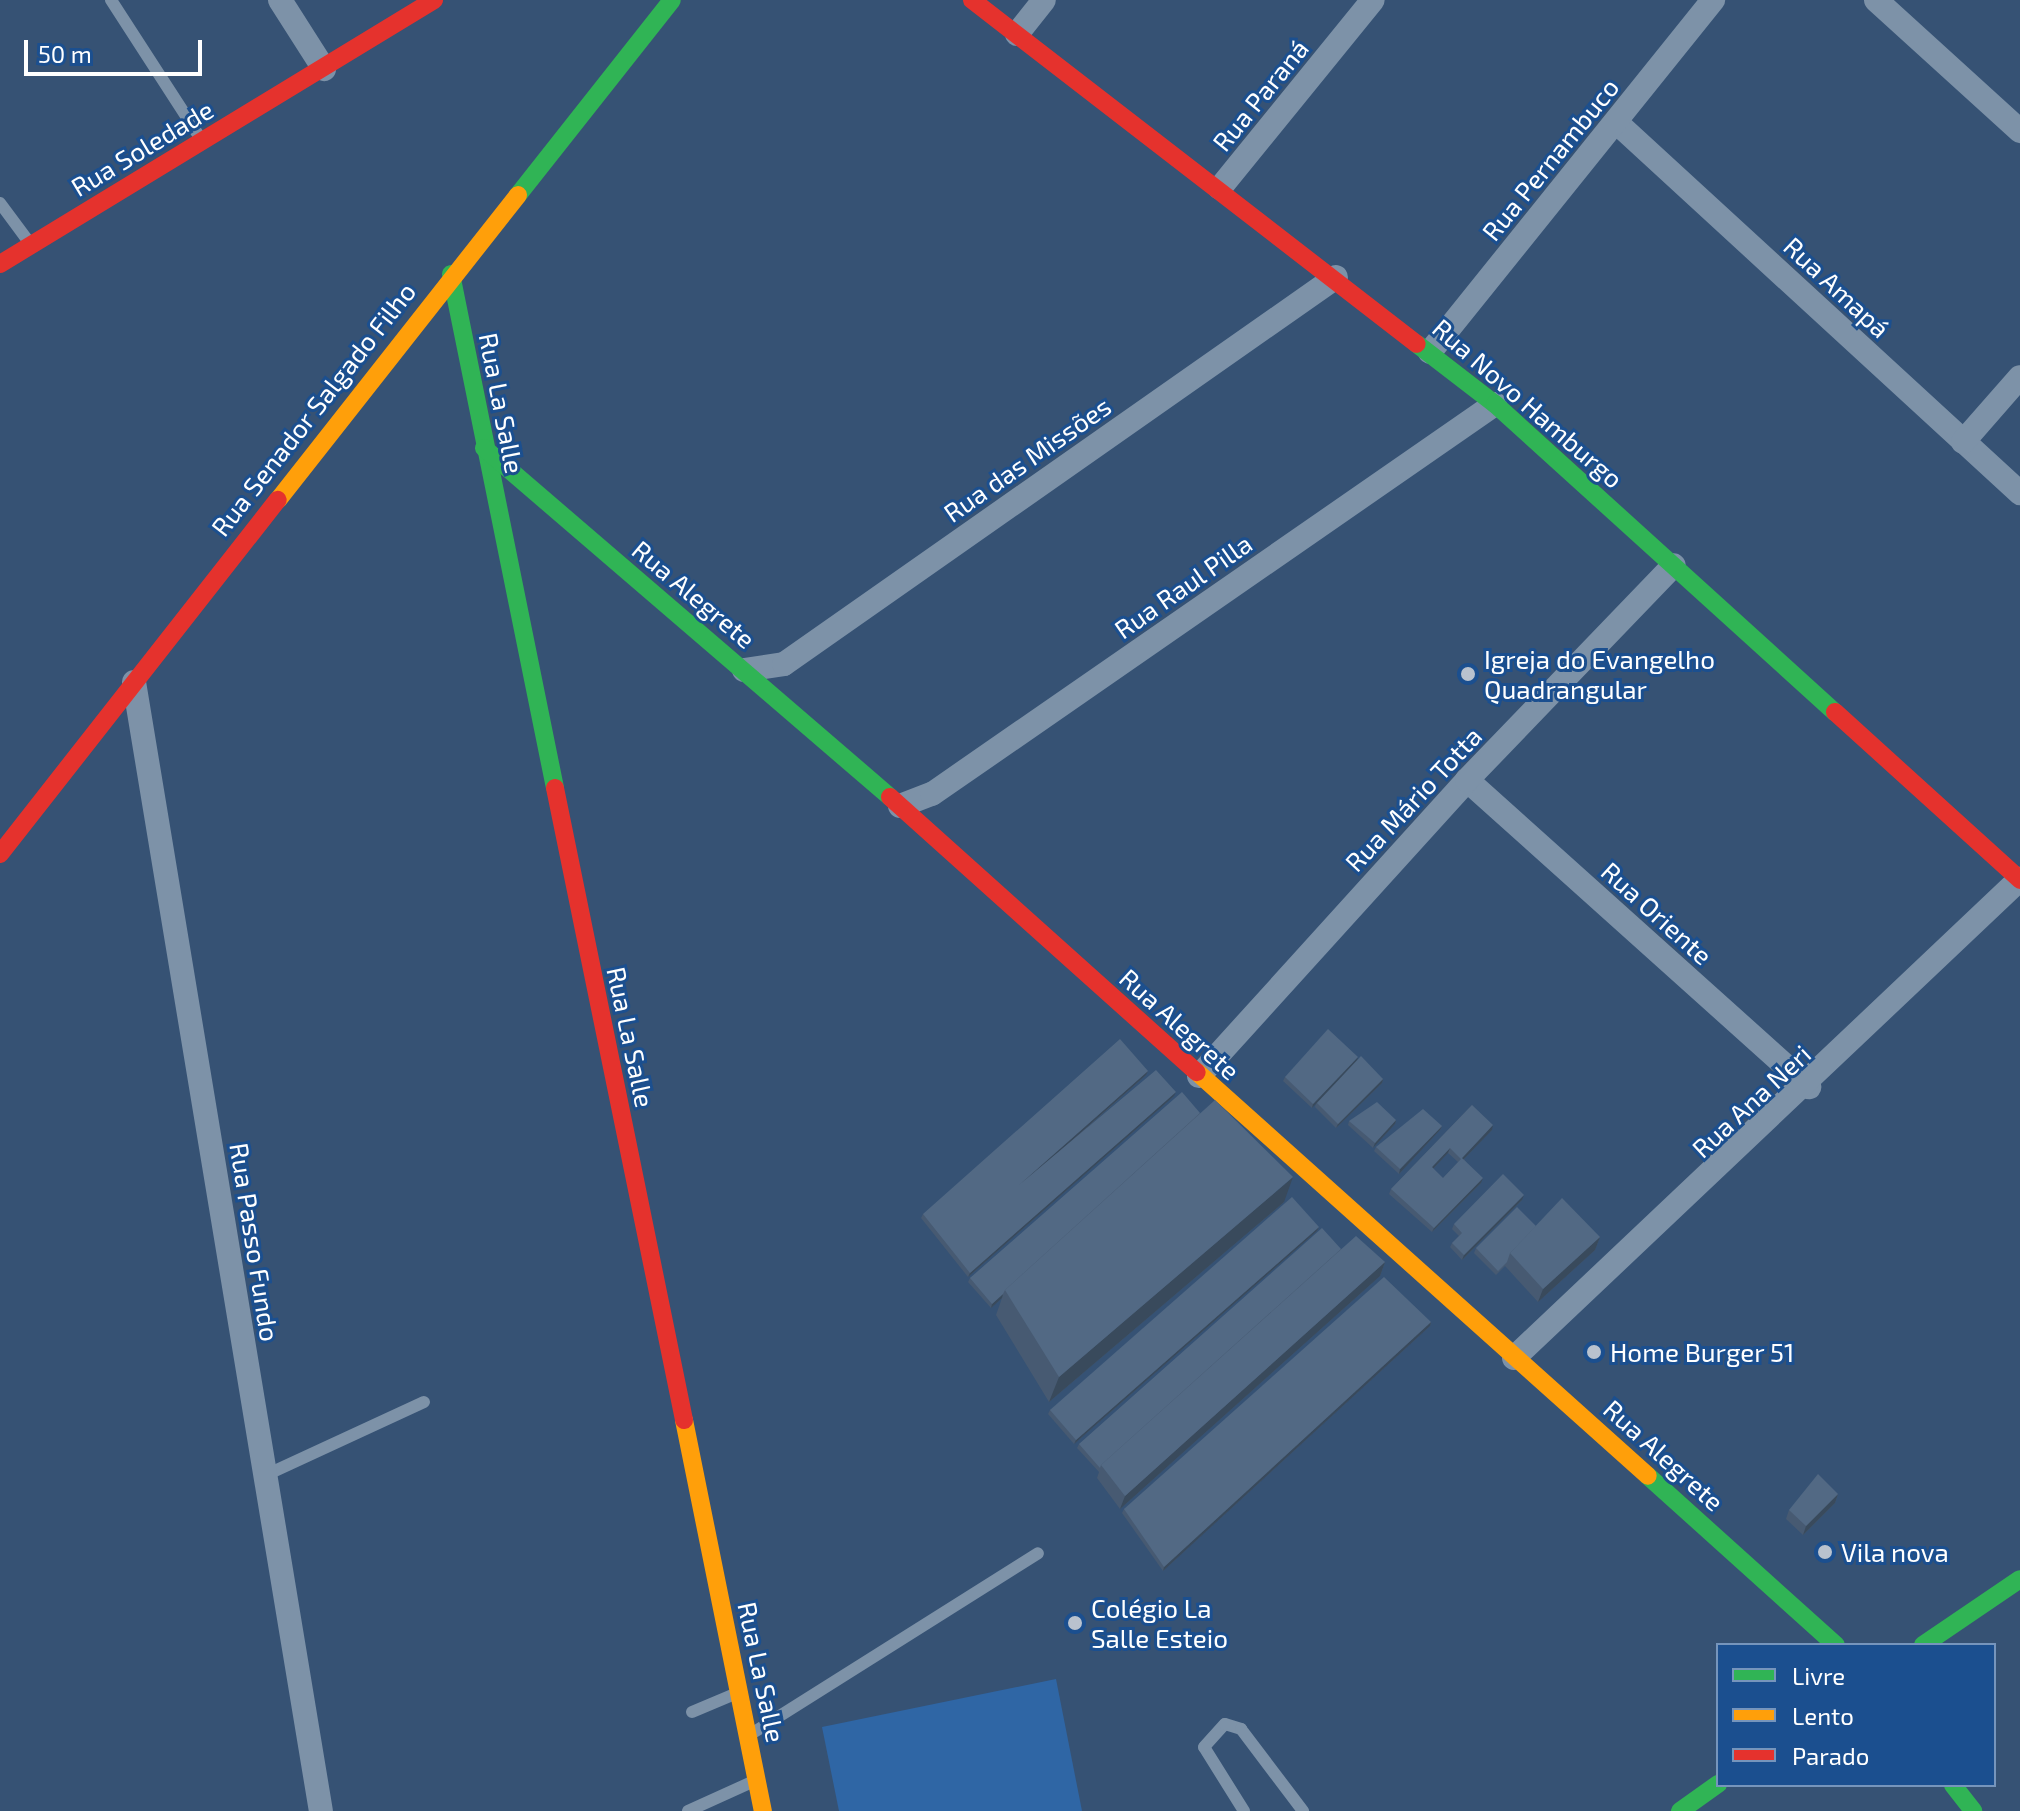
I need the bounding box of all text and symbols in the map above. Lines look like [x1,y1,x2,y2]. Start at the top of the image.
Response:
scale bar [28,24,206,74]
street label: Rua Paraná [1206,33,1314,157]
text: 50 m [38,39,92,68]
street label: Rua Pernambuco [1475,72,1625,246]
street label: Rua Soledade [65,93,219,203]
street label: Rua Amapá [1778,230,1896,344]
street label: Rua Senador Salgado Filho [204,276,422,542]
street label: Rua Novo Hamburgo [1427,312,1629,494]
street label: Rua La Salle [473,330,531,476]
street label: Rua das Missões [937,390,1117,528]
street label: Rua Raul Pilla [1108,527,1258,645]
street label: Rua Alegrete [626,533,762,655]
place label: Igreja do Evangelho Quadrangular [1484,643,1715,704]
marker: Igreja do Evangelho Quadrangular [1459,665,1477,683]
street label: Rua Mário Totta [1338,720,1488,878]
street label: Rua Oriente [1595,855,1719,971]
street label: Rua Alegrete [1113,962,1247,1086]
street label: Rua La Salle [601,964,661,1110]
street label: Rua Ana Neri [1685,1038,1817,1164]
street label: Rua Passo Fundo [224,1140,286,1344]
place label: Home Burger 51 [1610,1336,1795,1368]
marker: Home Burger 51 [1585,1343,1603,1361]
street label: Rua Alegrete [1597,1393,1731,1517]
place label: Vila nova [1841,1536,1949,1568]
marker: Vila nova [1816,1543,1834,1561]
place label: Colégio La Salle Esteio [1091,1592,1228,1654]
street label: Rua La Salle [732,1599,792,1745]
marker: Colégio La Salle Esteio [1066,1614,1084,1632]
legend [1716,1643,1996,1787]
text: Livre [1792,1661,1845,1690]
text: Lento [1792,1701,1854,1730]
text: Parado [1792,1741,1869,1770]

